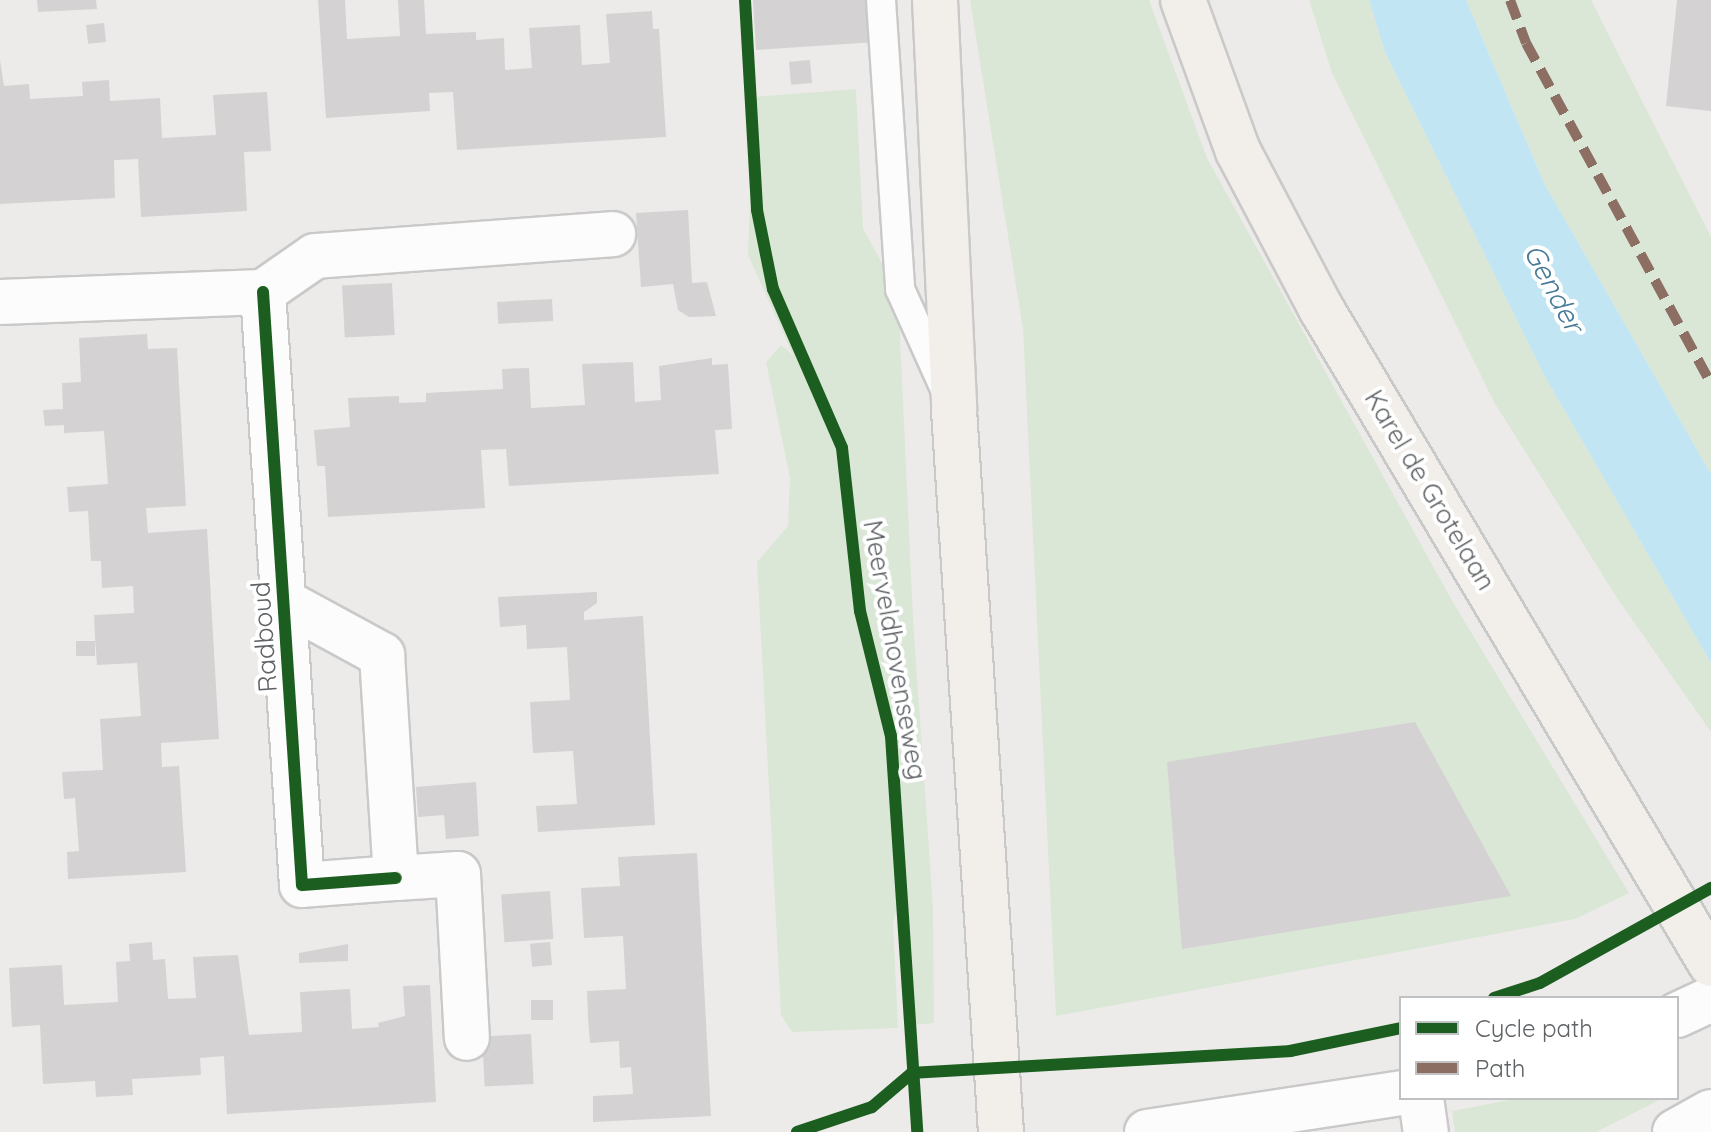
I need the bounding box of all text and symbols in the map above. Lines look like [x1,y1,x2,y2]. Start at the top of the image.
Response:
water label: Gender [1517,238,1591,338]
street label: Karel de Grotelaan [1358,384,1502,596]
street label: Meerveldhovenseweg [857,518,933,782]
street label: Radboud [245,581,283,693]
legend [1399,996,1679,1100]
text: Cycle path [1475,1013,1593,1043]
text: Path [1475,1053,1526,1083]

